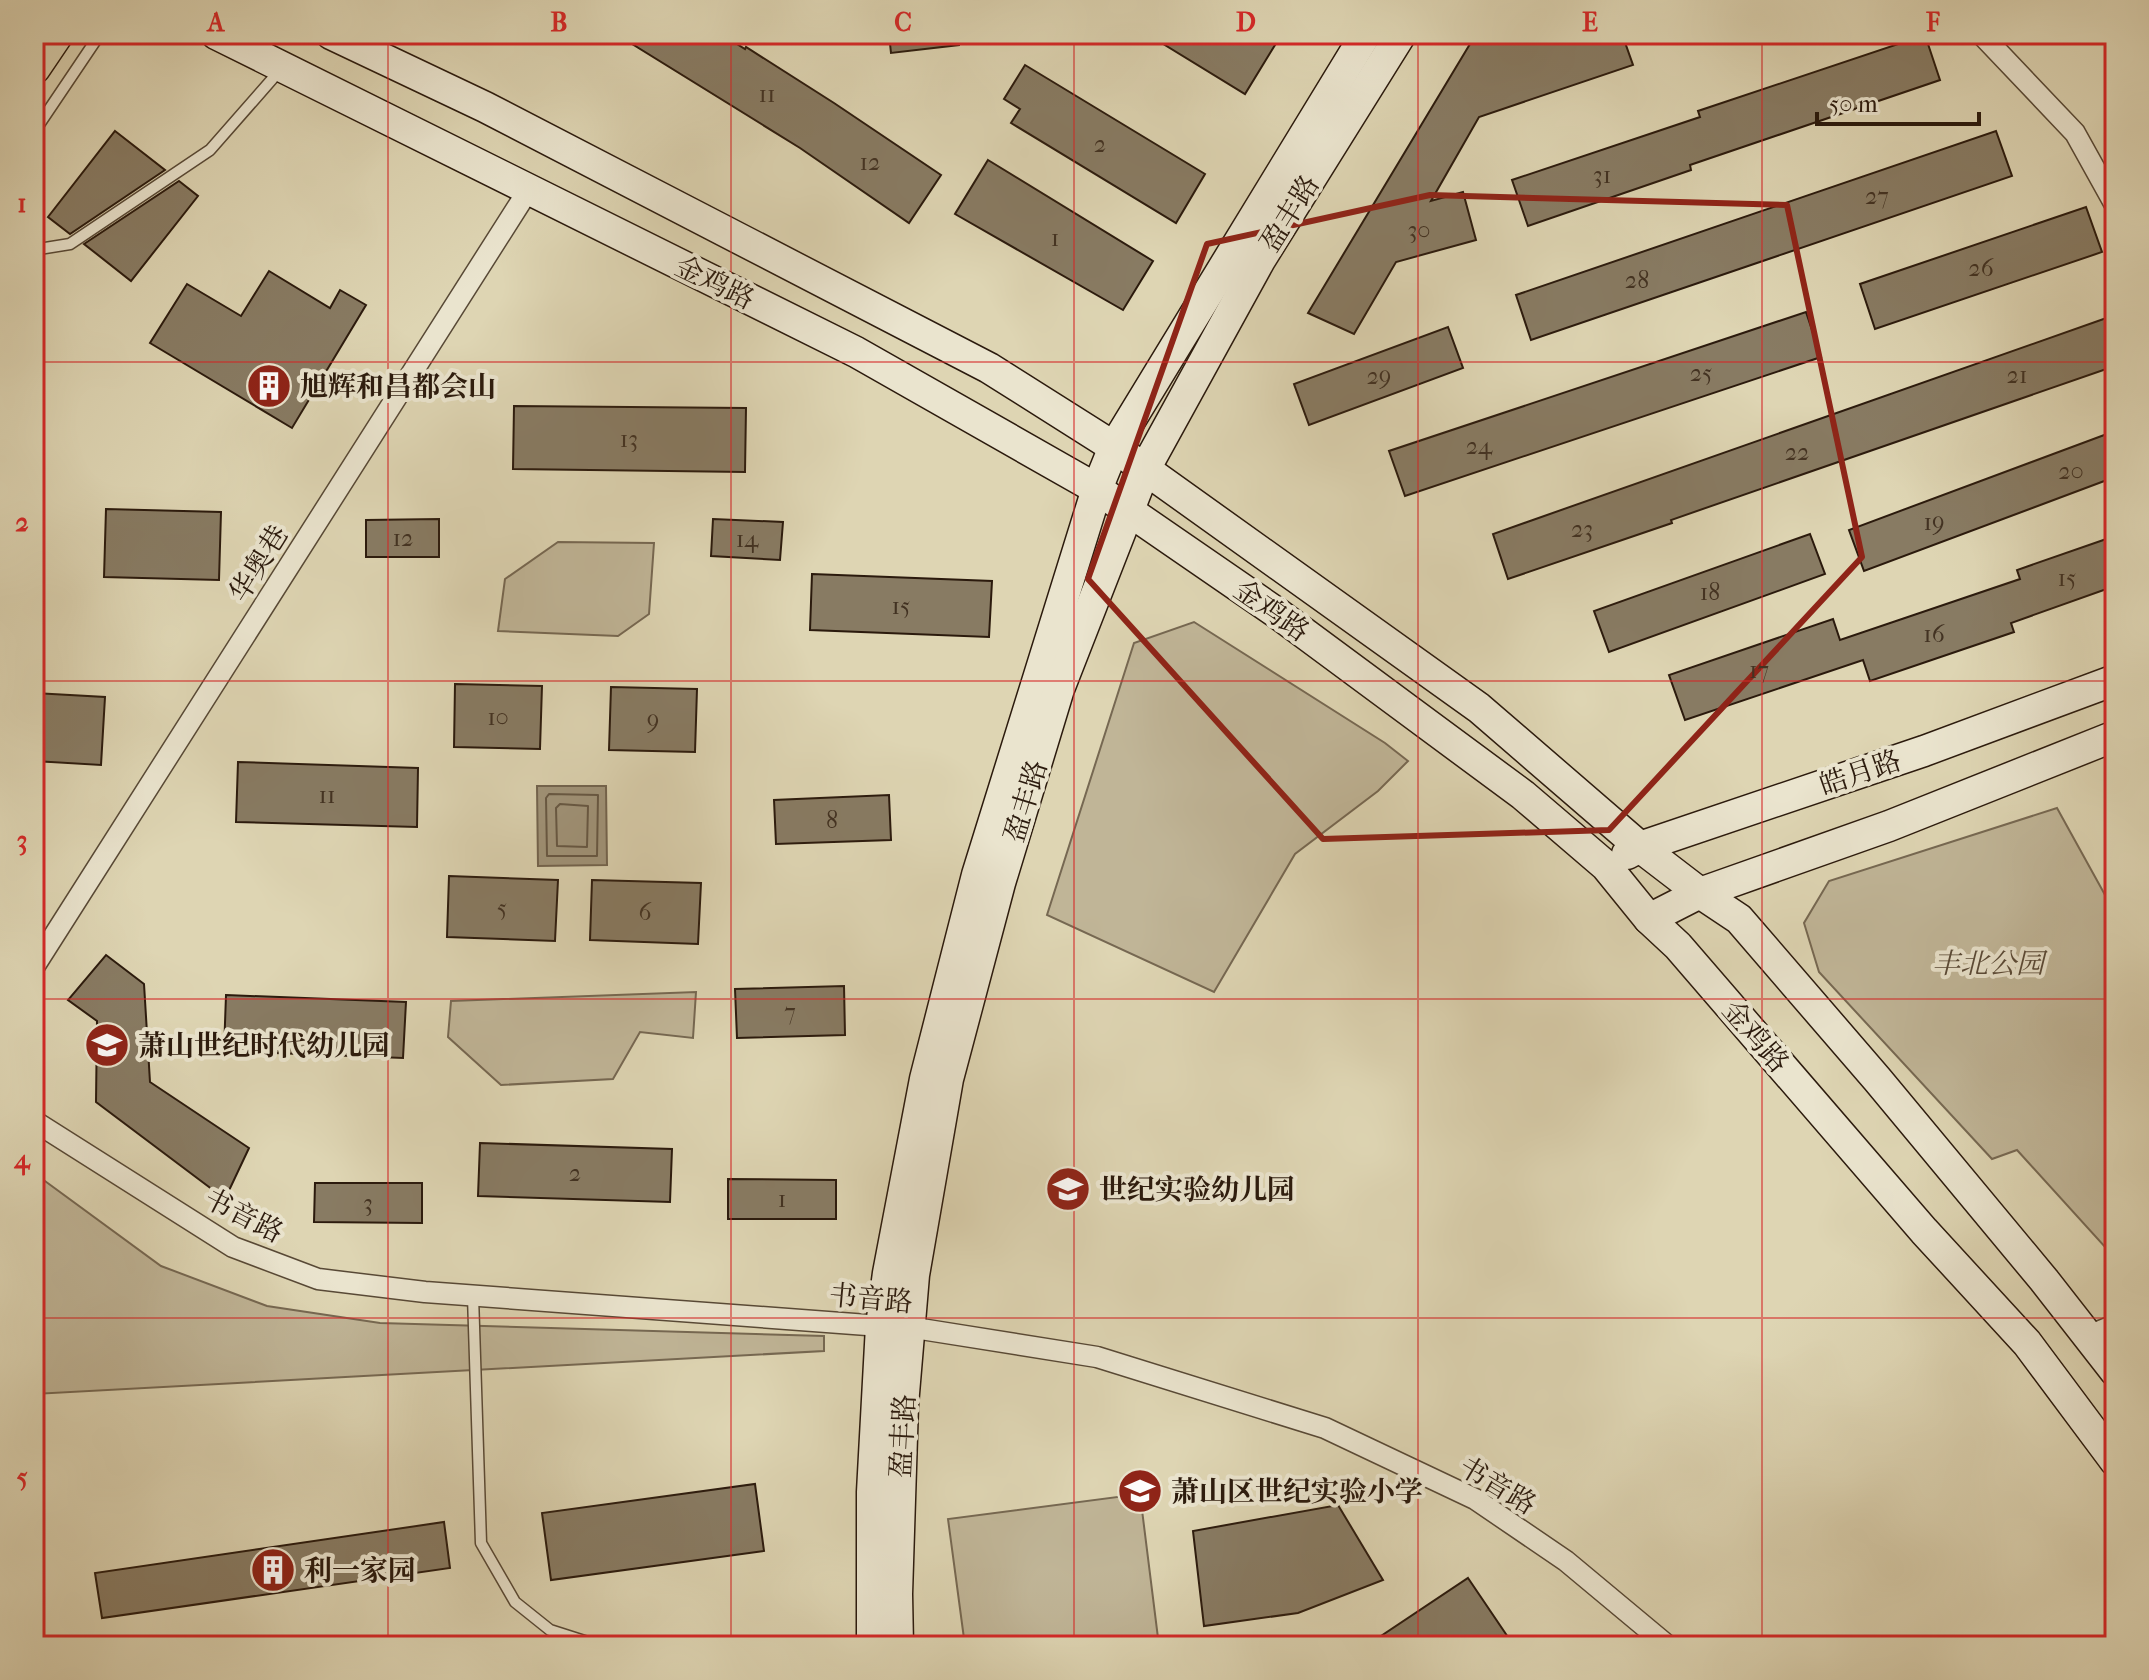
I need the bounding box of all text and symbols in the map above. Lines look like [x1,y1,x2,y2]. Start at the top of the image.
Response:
text: A [206,7,226,38]
text: B [551,7,568,38]
text: C [894,7,912,38]
text: D [1236,7,1256,38]
text: E [1582,7,1598,38]
text: F [1925,7,1940,38]
scale bar [1817,76,1979,126]
house number: 11 [758,80,776,108]
text: 50 m [1829,90,1878,118]
house number: 2 [1094,130,1106,158]
house number: 12 [860,148,880,176]
house number: 31 [1593,161,1611,189]
street label: 盈丰路 [1253,169,1326,258]
house number: 27 [1865,182,1889,210]
text: 1 [17,188,27,219]
house number: 30 [1407,216,1431,244]
house number: 1 [1051,224,1059,252]
street label: 金鸡路 [670,249,760,316]
house number: 26 [1968,254,1995,282]
house number: 28 [1625,266,1649,294]
house number: 25 [1690,359,1712,387]
house number: 21 [2007,361,2027,389]
building icon: 旭辉和昌都会山 [245,362,293,410]
house number: 29 [1367,362,1391,390]
place label: 旭辉和昌都会山 [300,370,496,403]
house number: 13 [620,425,638,453]
house number: 24 [1466,432,1493,460]
house number: 22 [1785,438,1809,466]
house number: 20 [2058,457,2084,485]
text: 2 [15,507,29,538]
house number: 19 [1923,508,1945,536]
house number: 23 [1571,515,1593,543]
street label: 华奥巷 [222,519,295,608]
house number: 12 [393,524,413,552]
house number: 14 [736,525,759,553]
house number: 15 [2058,564,2076,592]
street label: 金鸡路 [1228,573,1316,648]
house number: 18 [1700,578,1720,606]
house number: 15 [892,592,910,620]
house number: 16 [1923,620,1946,648]
house number: 17 [1749,656,1769,684]
house number: 10 [487,703,509,731]
house number: 9 [647,706,659,734]
street label: 皓月路 [1815,743,1905,802]
street label: 盈丰路 [997,756,1054,846]
house number: 11 [318,781,336,809]
house number: 8 [826,806,838,834]
text: 3 [17,825,27,856]
house number: 5 [497,894,507,922]
house number: 6 [639,898,653,926]
park label: 丰北公园 [1932,947,2048,980]
street label: 金鸡路 [1716,994,1796,1079]
house number: 7 [784,998,796,1026]
school or university icon: 萧山世纪时代幼儿园 [83,1021,131,1069]
place label: 萧山世纪时代幼儿园 [138,1029,390,1062]
text: 4 [13,1144,31,1176]
house number: 2 [569,1159,581,1187]
school or university icon: 世纪实验幼儿园 [1044,1165,1092,1213]
place label: 世纪实验幼儿园 [1099,1173,1295,1206]
street label: 书音路 [199,1182,289,1249]
house number: 1 [778,1185,786,1213]
house number: 3 [363,1189,373,1217]
street label: 书音路 [828,1278,914,1319]
street label: 盈丰路 [884,1393,921,1479]
street label: 书音路 [1453,1450,1542,1521]
text: 5 [16,1462,28,1493]
school or university icon: 萧山区世纪实验小学 [1116,1467,1164,1515]
place label: 萧山区世纪实验小学 [1171,1475,1423,1508]
building icon: 利一家园 [249,1546,297,1594]
place label: 利一家园 [304,1554,416,1587]

